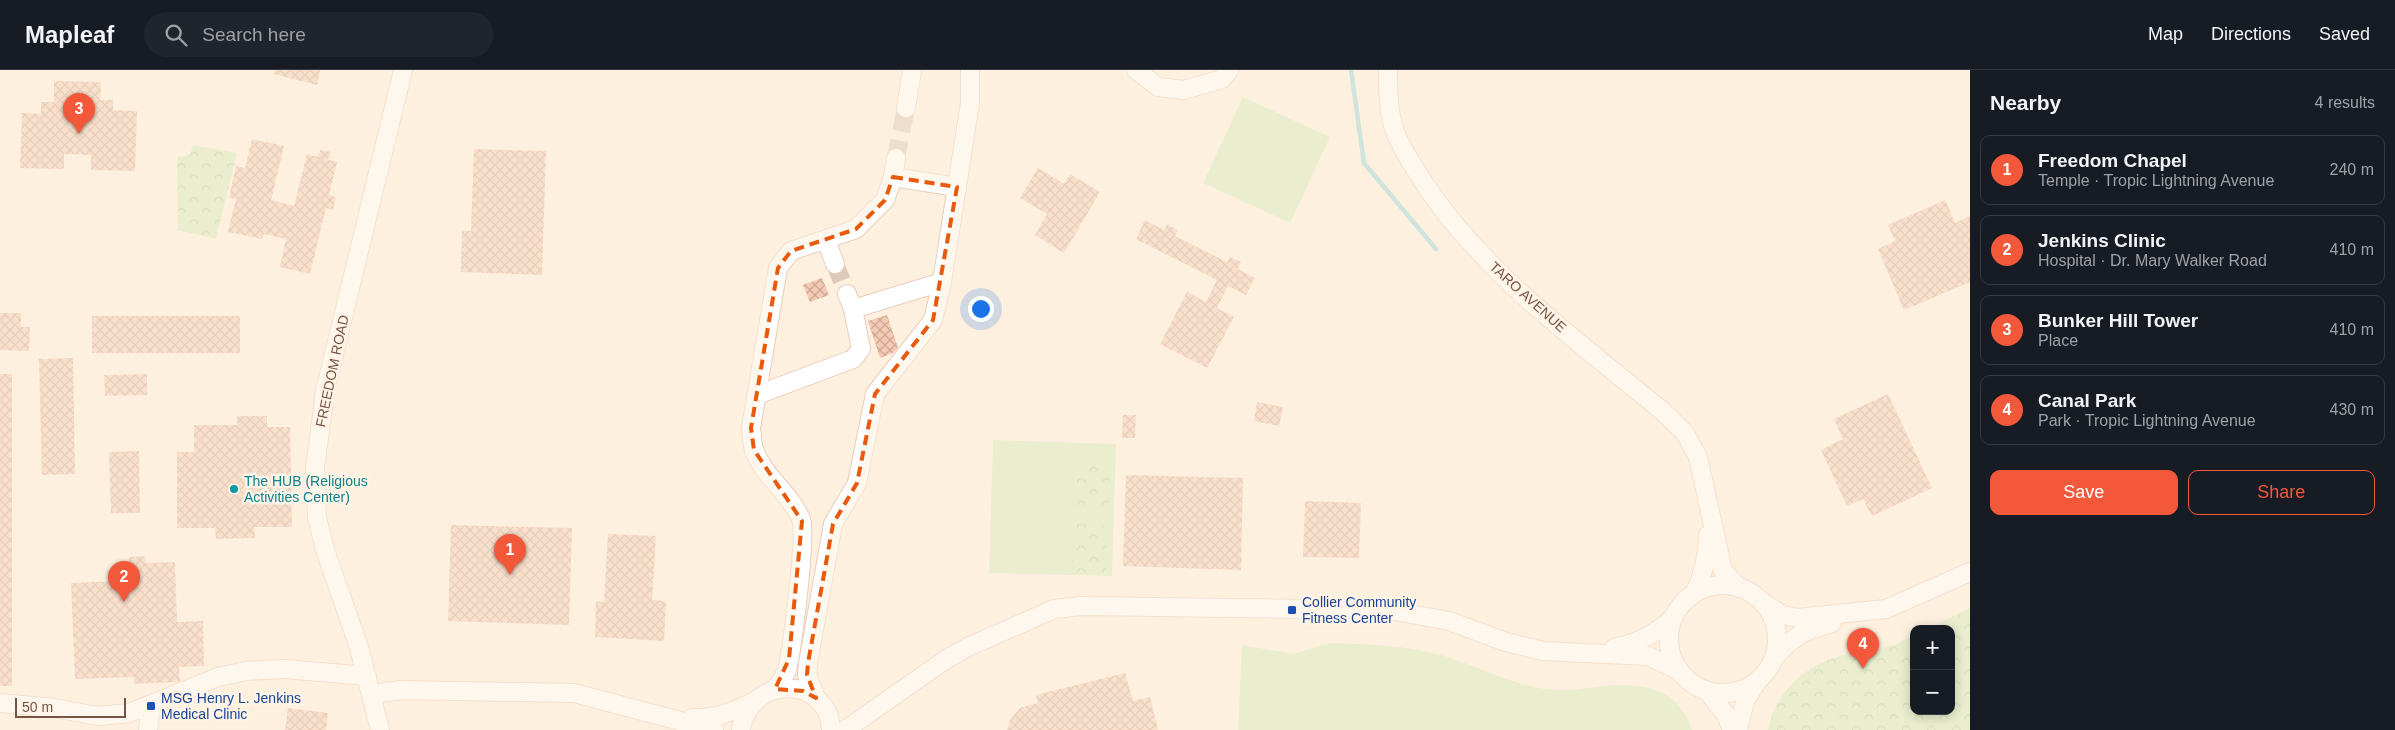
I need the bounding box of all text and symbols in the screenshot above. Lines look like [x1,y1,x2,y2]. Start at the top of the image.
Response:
search box [144,12,494,57]
text: Mapleaf [25,21,114,48]
icon: search [162,21,190,49]
text: Search here [202,24,306,45]
text: Map [2148,24,2183,44]
text: Directions [2211,24,2291,44]
text: Saved [2319,24,2370,44]
text: Nearby [1990,91,2061,114]
pin: 3 [63,93,95,134]
text: 4 results [2315,94,2375,111]
text: Freedom Chapel [2038,150,2187,171]
text: 1 [2003,161,2011,178]
text: 240 m [2330,161,2374,178]
text: Temple · Tropic Lightning Avenue [2038,172,2274,189]
text: Jenkins Clinic [2038,230,2166,251]
text: 2 [2003,241,2011,258]
text: 410 m [2330,241,2374,258]
text: Hospital · Dr. Mary Walker Road [2038,252,2267,269]
street label: TARO AVENUE [1486,258,1570,336]
your location [968,296,994,322]
text: Bunker Hill Tower [2038,310,2198,331]
street label: FREEDOM ROAD [312,313,352,429]
text: 3 [2003,321,2011,338]
text: 410 m [2330,321,2374,338]
text: Place [2038,332,2078,349]
text: Canal Park [2038,390,2136,411]
text: 4 [2003,401,2011,418]
text: 430 m [2330,401,2374,418]
text: Park · Tropic Lightning Avenue [2038,412,2256,429]
button: Save [1990,470,2178,515]
button: Share [2188,470,2375,515]
place label: The HUB (Religious Activities Center) [244,473,368,505]
marker: The HUB (Religious Activities Center) [228,483,240,495]
pin: 1 [494,534,526,575]
pin: 2 [108,561,140,602]
place label: Collier Community Fitness Center [1302,594,1416,626]
marker: Collier Community Fitness Center [1286,604,1298,616]
map controls [1910,625,1955,715]
button: + [1910,625,1955,670]
pin: 4 [1847,628,1879,669]
button: − [1910,670,1955,715]
place label: MSG Henry L. Jenkins Medical Clinic [161,690,301,722]
scale bar [15,695,126,718]
text: 50 m [22,699,53,715]
marker: MSG Henry L. Jenkins Medical Clinic [145,700,157,712]

